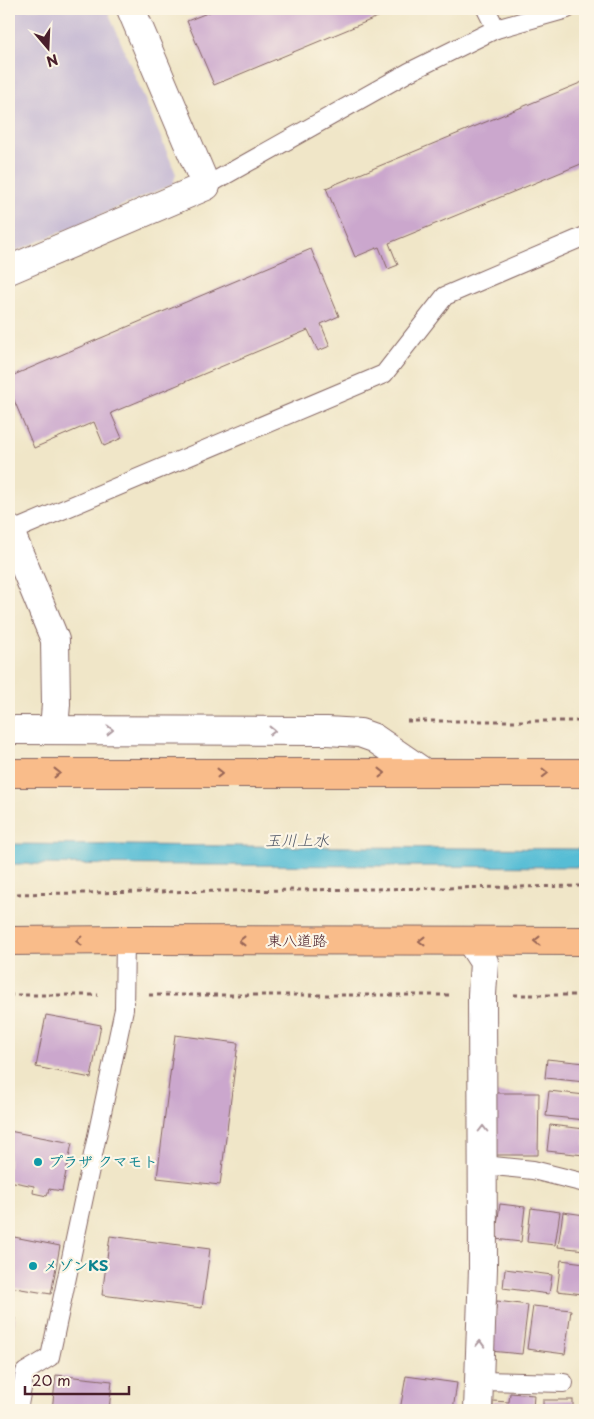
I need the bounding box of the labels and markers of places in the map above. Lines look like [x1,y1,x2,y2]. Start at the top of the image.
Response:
place label: プラザ クマモト [48,1149,158,1172]
marker: プラザ クマモト [32,1156,44,1168]
place label: メゾンKS [43,1253,108,1276]
marker: メゾンKS [27,1260,39,1272]

